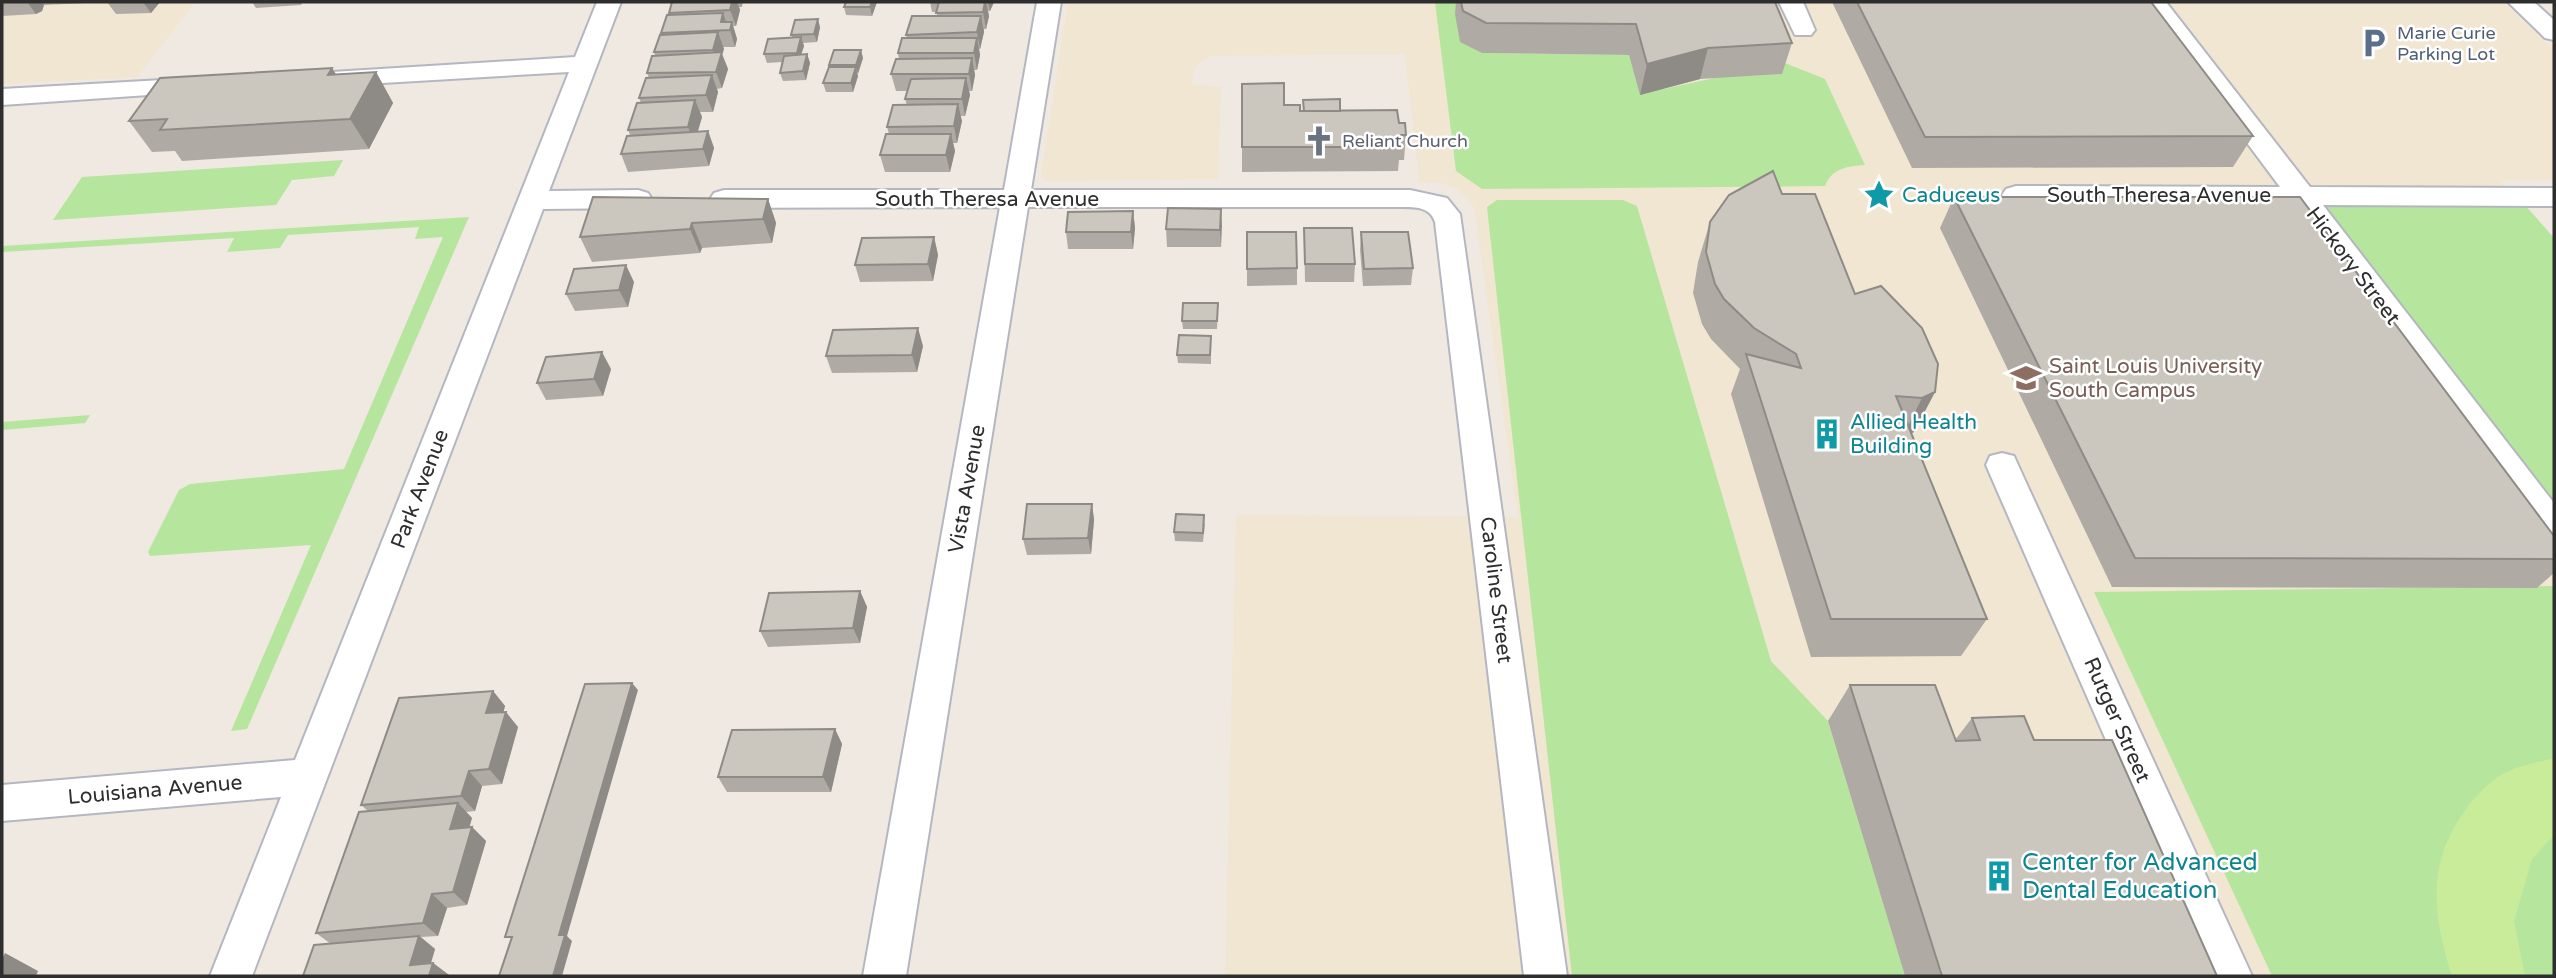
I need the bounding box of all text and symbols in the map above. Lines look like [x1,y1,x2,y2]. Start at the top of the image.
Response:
place label: Marie Curie Parking Lot [2397,22,2496,65]
parking icon: Marie Curie Parking Lot [2357,26,2391,60]
church icon: Reliant Church [1302,124,1336,158]
place label: Reliant Church [1342,130,1468,152]
place icon: Caduceus [1862,178,1896,212]
place label: Caduceus [1902,183,2000,208]
street label: South Theresa Avenue [2047,183,2271,208]
street label: South Theresa Avenue [875,187,1099,212]
street label: Hickory Street [2301,202,2405,330]
place label: Saint Louis University South Campus [2049,354,2262,403]
school or university icon: Saint Louis University South Campus [2009,361,2043,395]
place label: Allied Health Building [1850,410,1977,459]
building icon: Allied Health Building [1810,417,1844,451]
street label: Vista Avenue [943,423,991,555]
street label: Park Avenue [386,426,454,552]
street label: Caroline Street [1475,515,1517,665]
street label: Rutger Street [2078,654,2156,786]
street label: Louisiana Avenue [67,770,243,810]
place label: Center for Advanced Dental Education [2022,848,2258,905]
building icon: Center for Advanced Dental Education [1982,859,2016,893]

